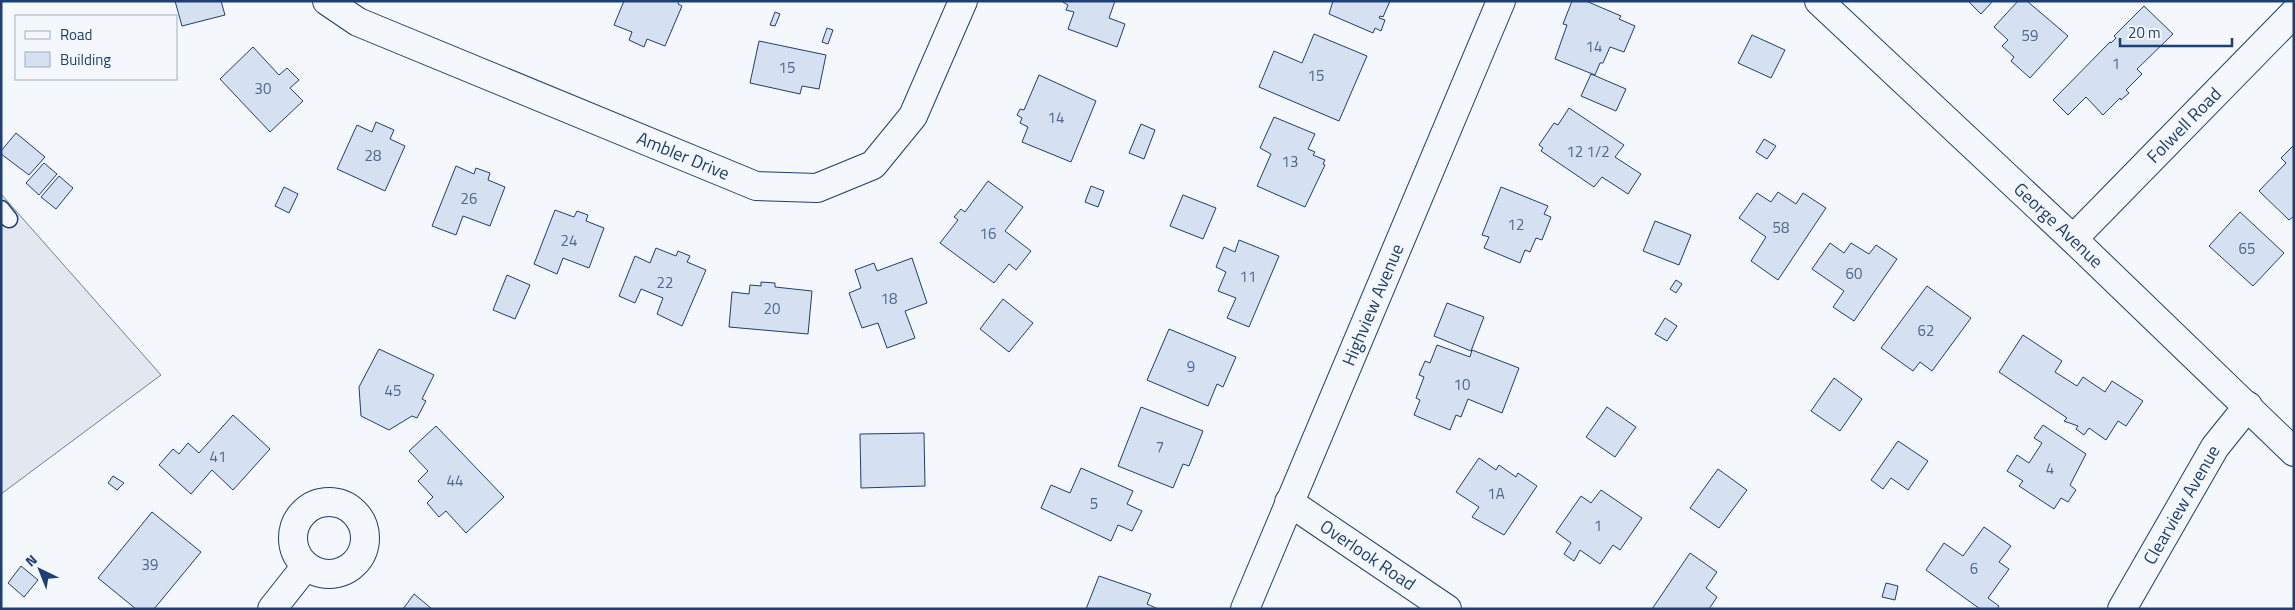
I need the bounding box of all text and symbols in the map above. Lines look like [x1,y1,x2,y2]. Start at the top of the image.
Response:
legend [15,15,178,80]
scale bar [2120,15,2232,47]
text: 20 m [2128,21,2161,44]
text: Road [60,23,92,46]
house number: 59 [2022,24,2038,47]
house number: 14 [1586,35,1602,58]
text: Building [60,48,111,71]
house number: 1 [2112,52,2120,75]
house number: 15 [779,56,795,79]
house number: 15 [1308,64,1324,87]
house number: 30 [255,77,271,100]
street label: Folwell Road [2140,81,2227,169]
house number: 14 [1048,106,1064,129]
street label: Ambler Drive [633,124,734,187]
house number: 12 1/2 [1566,140,1610,163]
house number: 28 [365,144,381,167]
house number: 13 [1282,150,1298,173]
street label: George Avenue [2008,176,2109,274]
house number: 26 [461,187,477,210]
house number: 12 [1508,213,1524,236]
house number: 58 [1773,216,1789,239]
house number: 16 [980,222,996,245]
house number: 24 [561,229,577,252]
house number: 65 [2239,237,2255,260]
street label: Highview Avenue [1335,239,1410,370]
house number: 60 [1846,262,1862,285]
house number: 11 [1240,265,1256,288]
house number: 22 [657,271,673,294]
house number: 18 [881,287,897,310]
house number: 20 [764,297,780,320]
house number: 62 [1918,319,1934,342]
house number: 9 [1187,355,1195,378]
house number: 10 [1454,373,1470,396]
house number: 45 [385,379,401,402]
house number: 7 [1156,435,1164,458]
street label: Clearview Avenue [2136,440,2226,569]
house number: 41 [210,445,226,468]
house number: 4 [2046,457,2054,480]
house number: 44 [447,469,463,492]
house number: 1A [1487,482,1505,505]
house number: 5 [1090,492,1098,515]
street label: Overlook Road [1315,513,1421,597]
house number: 1 [1594,514,1602,537]
north arrow [15,545,65,595]
text: N [20,549,42,571]
house number: 39 [142,553,158,576]
house number: 6 [1970,557,1978,580]

